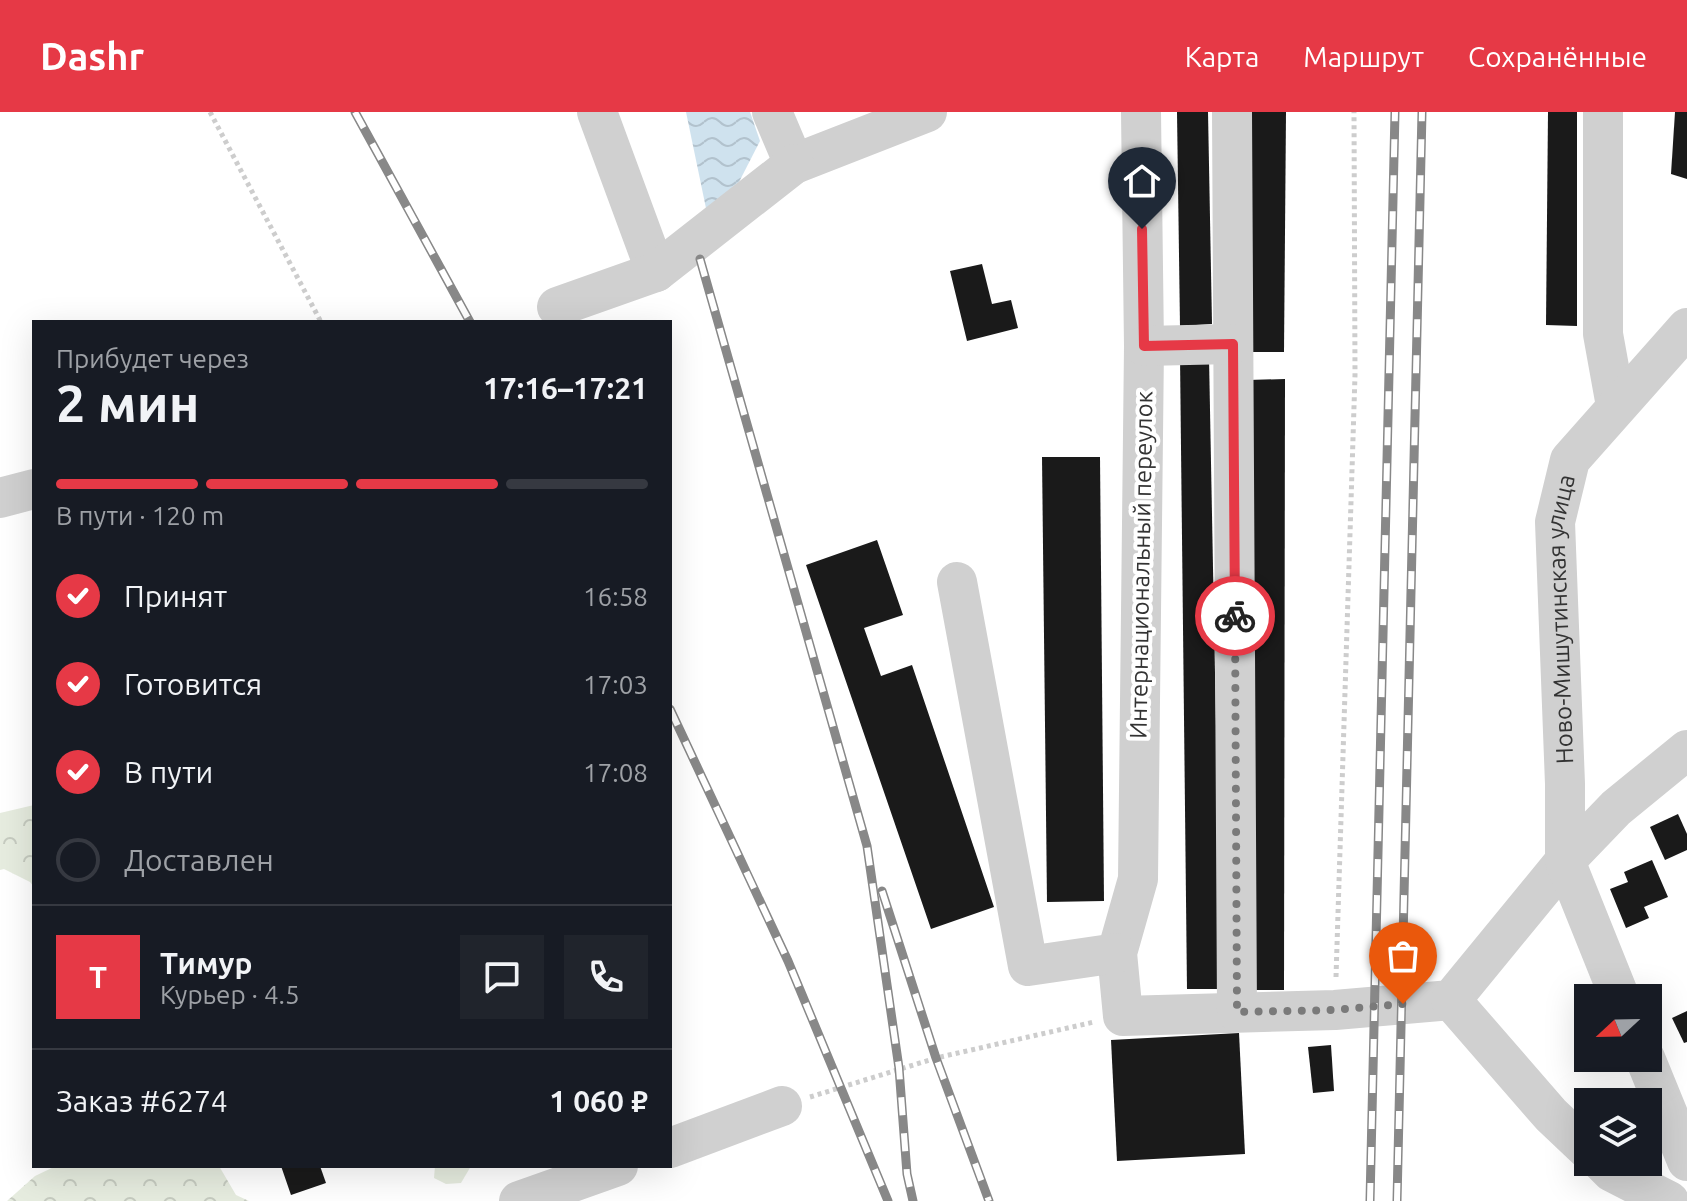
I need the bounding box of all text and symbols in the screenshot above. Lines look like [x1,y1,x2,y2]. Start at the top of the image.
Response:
text: Dashr [40,35,144,77]
text: Карта [1185,41,1259,72]
text: Маршрут [1303,41,1424,72]
text: Сохранённые [1468,41,1647,72]
pin [1108,147,1176,229]
icon: home [1120,159,1164,203]
text: Прибудет через [56,344,249,373]
text: 17:16–17:21 [483,371,648,405]
text: 2 мин [56,374,199,432]
street label: Интернациональный переулок [1124,391,1158,739]
street label: Ново-Мишутинская улица [1540,472,1580,765]
text: В пути · 120 m [56,501,224,530]
icon: check [56,574,100,618]
courier [1195,576,1275,656]
text: Принят [124,579,227,613]
text: 16:58 [583,582,648,611]
icon: bike [1213,594,1257,638]
icon: check [56,662,100,706]
text: Готовится [124,667,262,701]
text: 17:03 [583,670,648,699]
icon: check [56,750,100,794]
text: В пути [124,755,213,789]
text: 17:08 [583,758,648,787]
text: Доставлен [124,843,274,877]
pin [1369,922,1437,1004]
icon: bag [1381,934,1425,978]
button: chat [460,935,544,1019]
button: phone [564,935,648,1019]
text: Тимур [160,946,252,980]
text: Т [89,960,107,994]
text: Курьер · 4.5 [160,980,300,1009]
north arrow [1574,984,1662,1072]
map controls [1574,984,1662,1176]
text: Заказ #6274 [56,1084,228,1118]
text: 1 060 ₽ [549,1084,648,1118]
button: layers [1574,1088,1662,1176]

